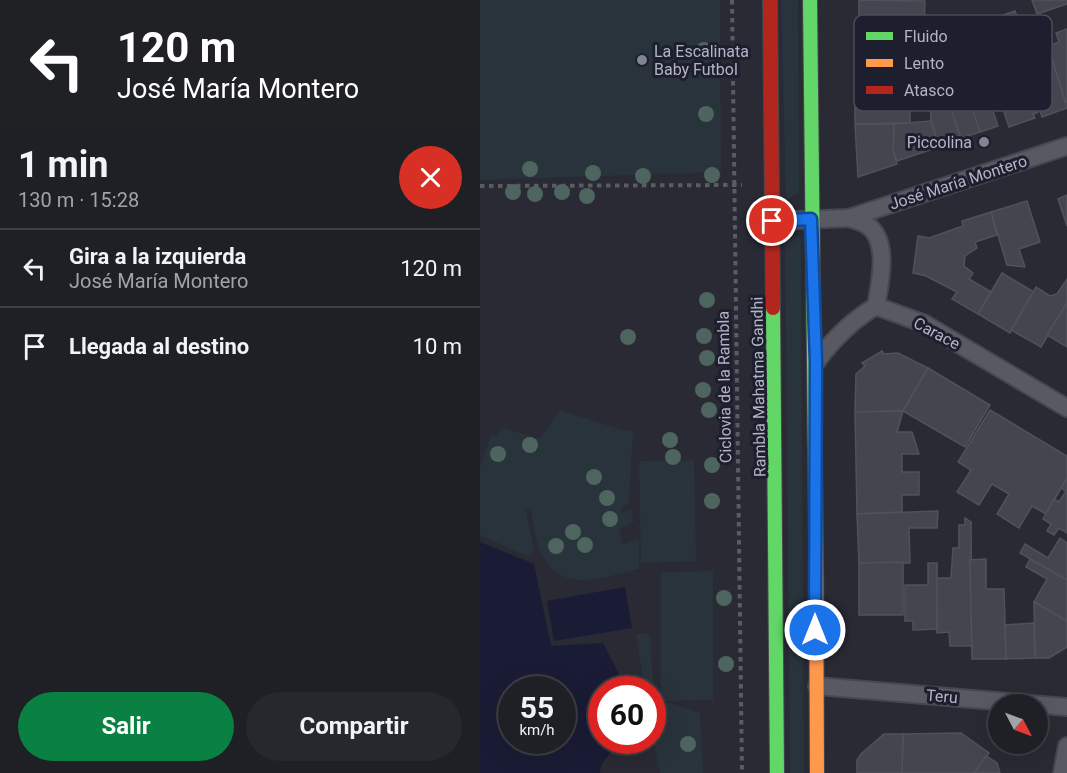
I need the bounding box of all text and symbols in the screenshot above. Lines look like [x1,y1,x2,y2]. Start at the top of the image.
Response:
legend [854,15,1052,111]
text: 120 m [117,23,236,72]
icon: left [18,24,96,102]
text: Fluido [904,27,948,46]
place label: La Escalinata Baby Futbol [654,42,749,79]
marker: La Escalinata Baby Futbol [635,53,649,67]
text: Lento [904,54,944,73]
text: José María Montero [117,73,359,105]
text: Atasco [904,81,954,100]
place label: Piccolina [907,133,972,152]
marker: Piccolina [977,135,991,149]
text: 1 min [18,144,109,186]
button: close [399,146,462,209]
street label: José María Montero [887,151,1029,214]
text: 130 m · 15:28 [18,188,139,212]
pin [746,195,797,246]
icon: arrive [755,204,788,237]
text: Gira a la izquierda [69,244,246,269]
icon: left [18,252,51,285]
text: 120 m [400,256,462,281]
text: José María Montero [69,269,248,293]
street label: Rambla Mahatma Gandhi [747,297,770,477]
street label: Ciclovia de la Rambla [714,311,735,463]
street label: Carace [910,313,963,354]
icon: arrive [18,330,51,363]
text: Llegada al destino [69,334,249,359]
text: 10 m [413,334,462,359]
position arrow [783,598,847,662]
speed limit sign: 60 [588,676,666,754]
street label: Teru [925,686,958,707]
text: 55 [520,690,554,725]
button: Salir [18,692,234,761]
button: Compartir [246,692,462,761]
north arrow [988,694,1048,754]
map controls [988,694,1048,754]
text: km/h [519,721,555,739]

